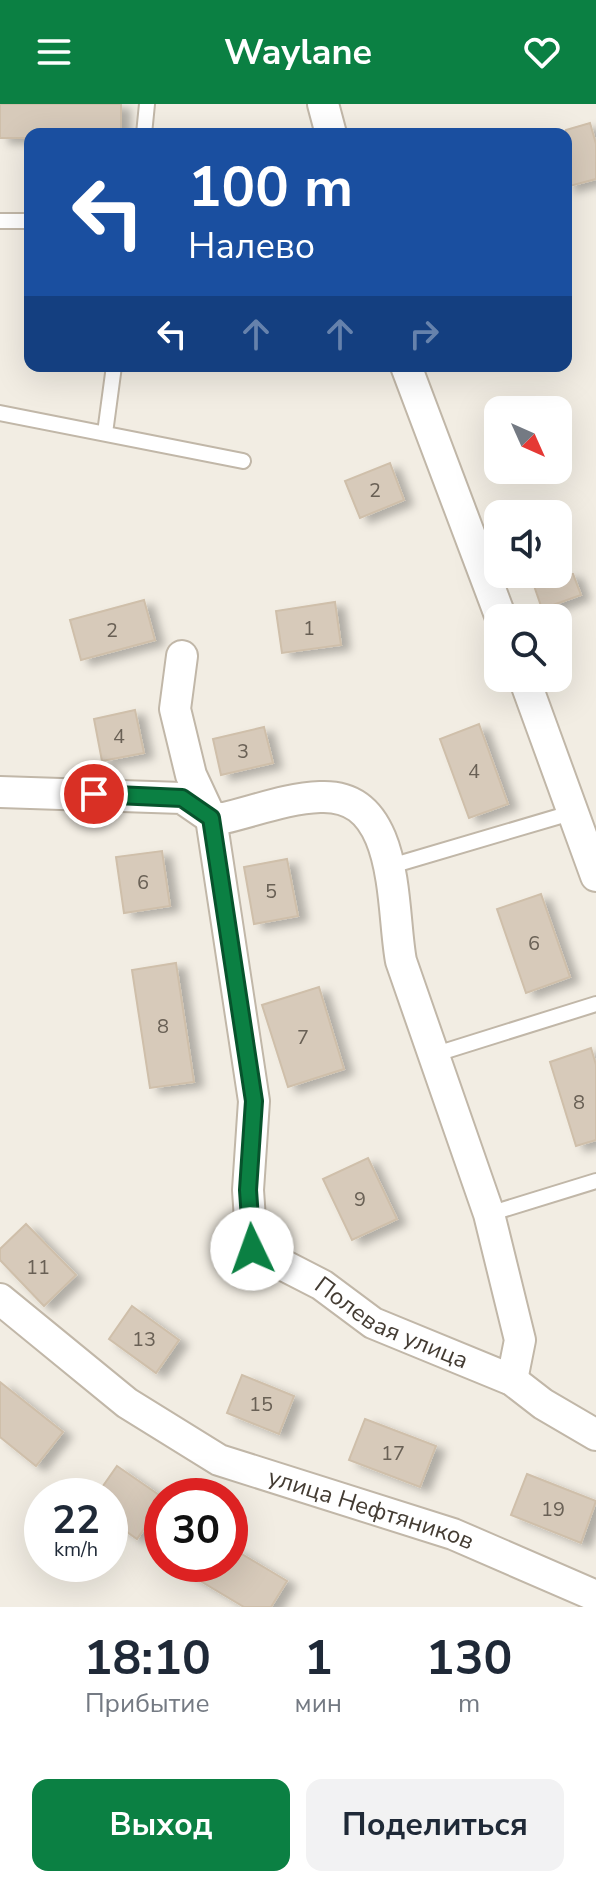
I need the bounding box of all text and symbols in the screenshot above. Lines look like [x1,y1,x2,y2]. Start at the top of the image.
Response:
text: Waylane [224,28,372,77]
icon: menu [32,30,76,74]
icon: heart [520,30,564,74]
text: 100 m [188,149,353,226]
icon: left [56,160,160,264]
text: Налево [188,222,315,271]
icon: left [150,312,194,356]
icon: ahead [234,312,278,356]
icon: ahead [318,312,362,356]
icon: right [402,312,446,356]
north arrow [484,396,572,484]
map controls [484,396,572,692]
house number: 2 [369,477,381,504]
button: sound [484,500,572,588]
button: search [484,604,572,692]
house number: 1 [303,615,315,642]
house number: 2 [106,617,118,644]
house number: 4 [113,723,125,750]
house number: 3 [237,738,249,765]
house number: 4 [468,758,480,785]
pin [60,760,128,828]
icon: arrive [72,772,116,816]
house number: 6 [137,869,149,896]
house number: 5 [265,878,277,905]
house number: 6 [528,930,540,957]
house number: 8 [157,1013,169,1040]
house number: 7 [297,1024,309,1051]
house number: 8 [573,1089,585,1116]
house number: 9 [354,1186,366,1213]
position arrow [210,1207,294,1291]
house number: 11 [26,1254,50,1281]
street label: Полевая улица [308,1269,473,1376]
house number: 13 [132,1326,156,1353]
house number: 15 [249,1391,273,1418]
house number: 17 [381,1440,405,1467]
street label: улица Нефтяников [264,1461,479,1557]
speed limit sign: 30 [144,1478,248,1582]
text: 22 [52,1493,100,1547]
house number: 19 [541,1496,565,1523]
text: km/h [54,1536,98,1563]
text: 18:10 [84,1625,211,1691]
text: 1 [304,1625,333,1691]
text: 130 [426,1625,512,1691]
text: Прибытие [85,1686,210,1721]
text: мин [295,1686,342,1721]
text: m [458,1686,480,1721]
button: Выход [32,1779,290,1871]
button: Поделиться [306,1779,564,1871]

